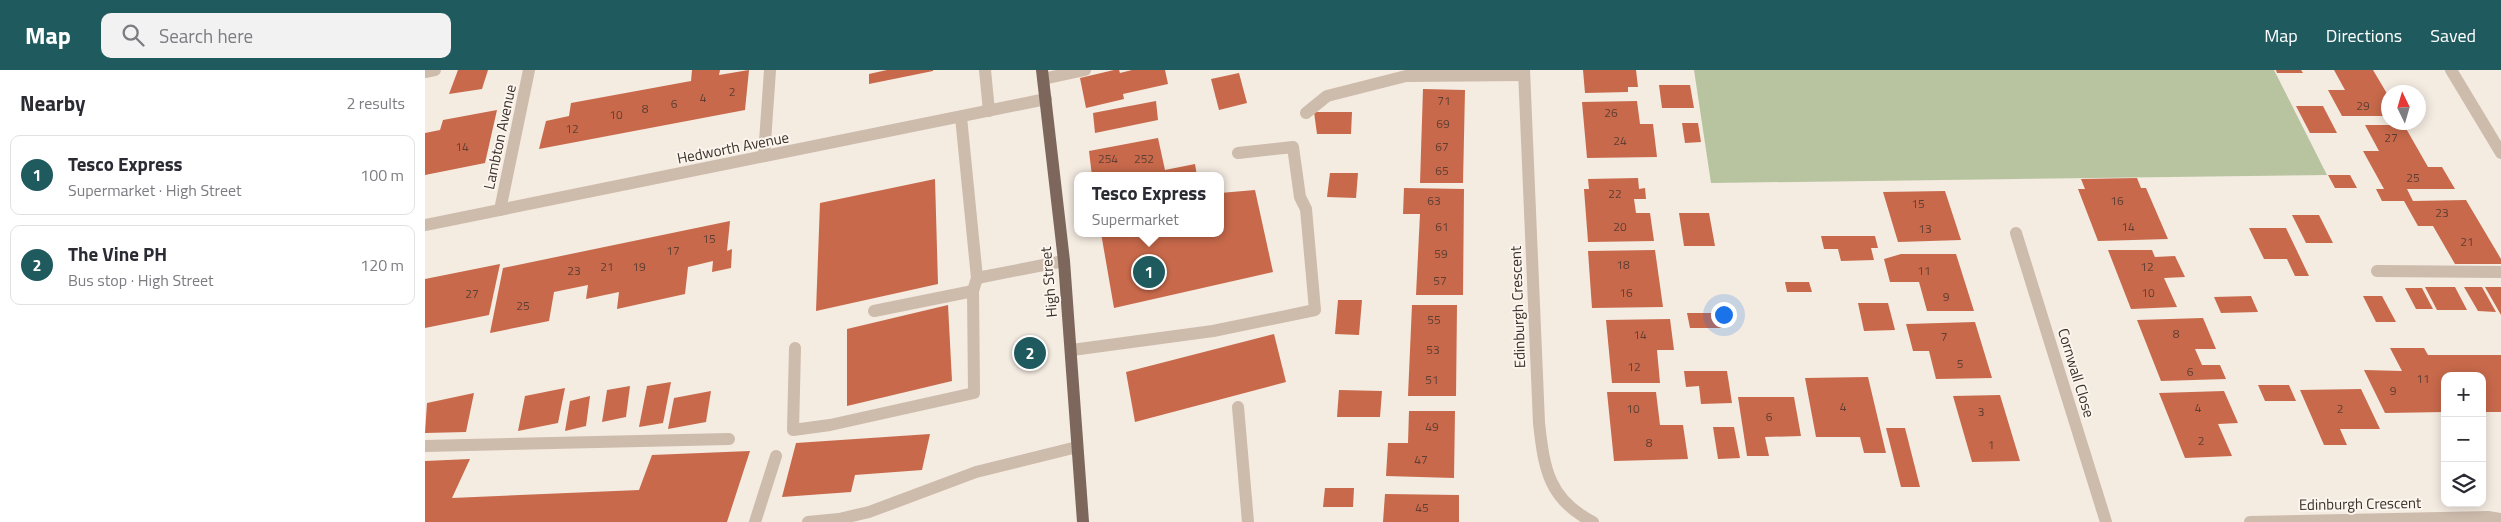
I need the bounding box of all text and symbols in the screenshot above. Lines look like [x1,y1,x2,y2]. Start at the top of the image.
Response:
search box [101,13,451,58]
text: Map [25,17,71,53]
icon: search [119,21,147,49]
text: Search here [159,21,253,50]
text: Map [2264,22,2298,49]
text: Directions [2326,22,2402,49]
text: Saved [2430,22,2476,49]
street label: Lambton Avenue [477,82,522,191]
house number: 2 [729,82,735,101]
north arrow [2381,85,2426,130]
text: Nearby [20,87,85,119]
house number: 4 [700,88,707,107]
text: 2 results [346,91,405,115]
house number: 71 [1437,91,1451,110]
house number: 6 [671,94,678,113]
house number: 29 [2356,96,2370,115]
house number: 8 [642,99,649,118]
house number: 26 [1604,103,1618,122]
house number: 10 [609,105,623,124]
house number: 69 [1436,114,1450,133]
house number: 12 [565,119,579,138]
street label: Hedworth Avenue [675,125,791,170]
house number: 27 [2384,128,2398,147]
house number: 24 [1613,131,1627,150]
house number: 14 [455,137,469,156]
house number: 67 [1435,137,1449,156]
text: Tesco Express [68,149,183,178]
house number: 254 [1098,149,1118,168]
house number: 252 [1134,149,1154,168]
house number: 65 [1435,161,1449,180]
text: 1 [33,163,41,187]
text: 100 m [360,163,404,187]
house number: 25 [2406,168,2420,187]
popup [1074,172,1224,237]
text: Supermarket · High Street [68,178,242,202]
text: Tesco Express [1092,178,1206,207]
house number: 22 [1608,184,1622,203]
house number: 63 [1427,191,1441,210]
house number: 16 [2110,191,2124,210]
house number: 15 [1911,194,1925,213]
house number: 23 [2435,203,2449,222]
text: Supermarket [1092,207,1179,231]
house number: 61 [1435,217,1449,236]
house number: 20 [1613,217,1627,236]
house number: 14 [2121,217,2135,236]
house number: 13 [1918,219,1932,238]
house number: 15 [702,229,716,248]
house number: 21 [2460,232,2474,251]
text: The Vine PH [68,239,167,268]
house number: 17 [666,241,680,260]
house number: 59 [1434,244,1448,263]
street label: High Street [1034,245,1063,318]
street label: Edinburgh Crescent [1504,245,1531,369]
text: 2 [33,253,41,277]
text: 120 m [360,253,404,277]
pin: 1 [1133,253,1165,291]
house number: 18 [1616,255,1630,274]
house number: 21 [600,257,614,276]
house number: 19 [632,257,646,276]
house number: 12 [2140,257,2154,276]
house number: 23 [567,261,581,280]
house number: 11 [1917,261,1931,280]
text: Bus stop · High Street [68,268,214,292]
house number: 57 [1433,271,1447,290]
house number: 16 [1619,283,1633,302]
house number: 10 [2141,283,2155,302]
house number: 27 [465,284,479,303]
house number: 9 [1943,287,1950,306]
house number: 25 [516,296,530,315]
your location [1711,302,1737,328]
house number: 55 [1427,310,1441,329]
house number: 8 [2173,324,2180,343]
house number: 14 [1633,325,1647,344]
street label: Cornwall Close [2052,325,2101,420]
house number: 7 [1941,327,1947,346]
pin: 2 [1014,334,1046,372]
house number: 53 [1426,340,1440,359]
house number: 5 [1957,354,1964,373]
house number: 12 [1627,357,1641,376]
house number: 6 [2187,362,2194,381]
house number: 11 [2416,369,2430,388]
house number: 51 [1425,370,1439,389]
map controls [2441,372,2486,507]
button: + [2441,372,2486,417]
house number: 9 [2390,381,2397,400]
house number: 4 [1840,397,1847,416]
house number: 4 [2195,398,2202,417]
house number: 10 [1626,399,1640,418]
house number: 2 [2337,399,2343,418]
house number: 3 [1978,402,1984,421]
house number: 6 [1766,407,1773,426]
house number: 49 [1425,417,1439,436]
button: − [2441,417,2486,462]
house number: 2 [2198,431,2204,450]
house number: 8 [1646,433,1653,452]
house number: 1 [1988,435,1994,454]
house number: 47 [1414,450,1428,469]
button: layers [2441,462,2486,507]
street label: Edinburgh Crescent [2299,491,2422,516]
house number: 45 [1415,498,1429,517]

